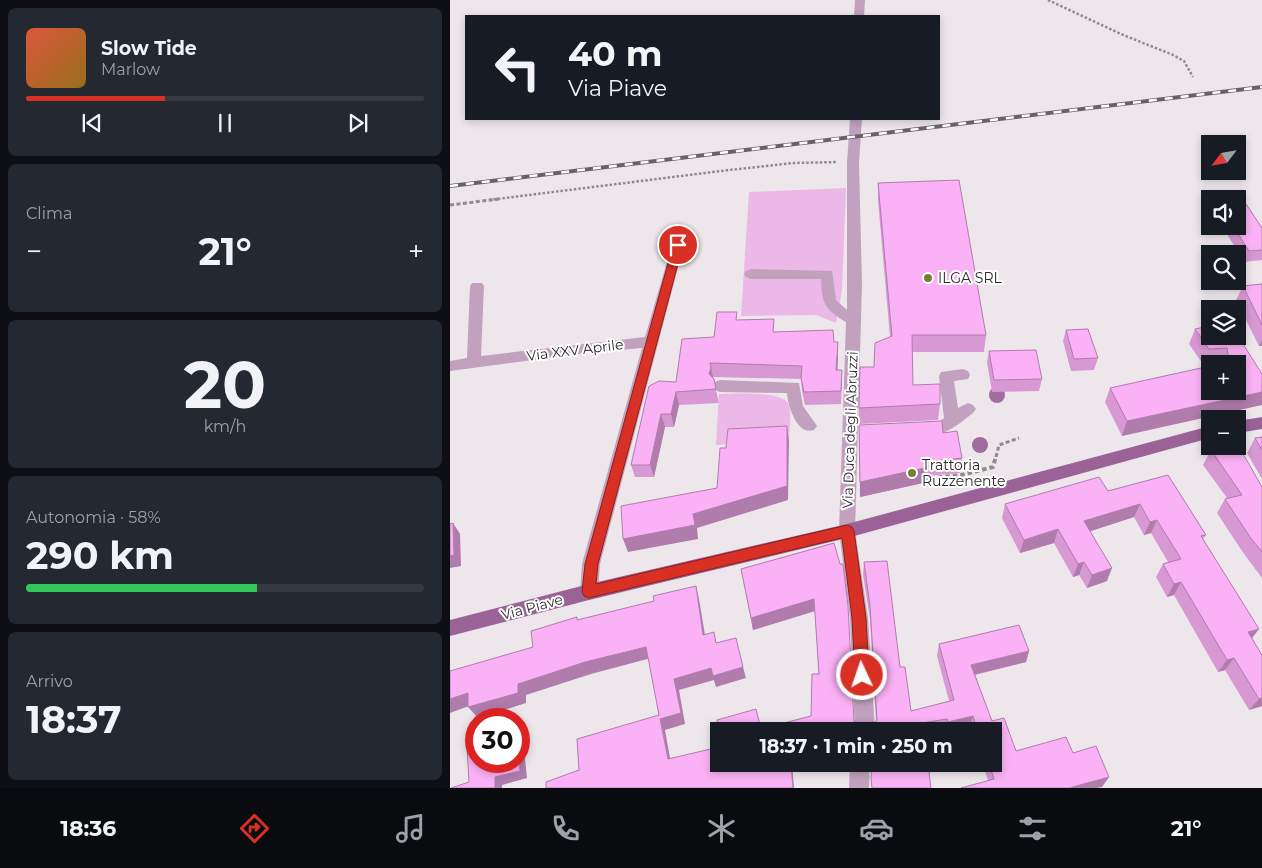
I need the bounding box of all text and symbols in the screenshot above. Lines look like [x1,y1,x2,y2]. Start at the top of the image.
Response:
text: 40 m [568,32,663,75]
icon: left [485,35,550,100]
text: Slow Tide [101,37,197,60]
text: Marlow [101,60,160,79]
text: Via Piave [568,75,667,102]
icon: previous [78,109,106,137]
icon: pause [211,109,239,137]
icon: next [344,109,372,137]
north arrow [1201,135,1246,180]
map controls [1201,135,1246,455]
button: sound [1201,190,1246,235]
text: Clima [26,204,72,223]
pin [657,224,699,266]
text: 21° [198,228,252,275]
icon: arrive [664,231,692,259]
text: − [26,234,42,268]
text: + [408,234,424,268]
button: search [1201,245,1246,290]
place label: ILGA SRL [938,269,1003,287]
marker: ILGA SRL [922,272,934,284]
button: layers [1201,300,1246,345]
street label: Via XXV Aprile [526,335,624,365]
text: 20 [184,345,266,424]
street label: Via Duca degli Abruzzi [838,351,862,509]
button: + [1201,355,1246,400]
button: − [1201,410,1246,455]
text: km/h [204,417,246,436]
place label: Trattoria Ruzzenente [922,456,1005,490]
marker: Trattoria Ruzzenente [906,467,918,479]
text: Autonomia · 58% [26,508,161,527]
text: 290 km [26,532,174,579]
street label: Via Piave [499,590,565,624]
position arrow [835,648,887,700]
text: Arrivo [26,672,73,691]
text: 18:37 [26,696,122,743]
speed limit sign: 30 [465,708,530,773]
text: 18:37 · 1 min · 250 m [759,735,953,758]
icon: directions [237,811,272,846]
icon: music [393,811,428,846]
icon: phone [548,811,583,846]
icon: climate [704,811,739,846]
icon: car [859,811,894,846]
icon: filters [1015,811,1050,846]
text: 18:36 [60,815,116,842]
text: 21° [1171,815,1202,842]

